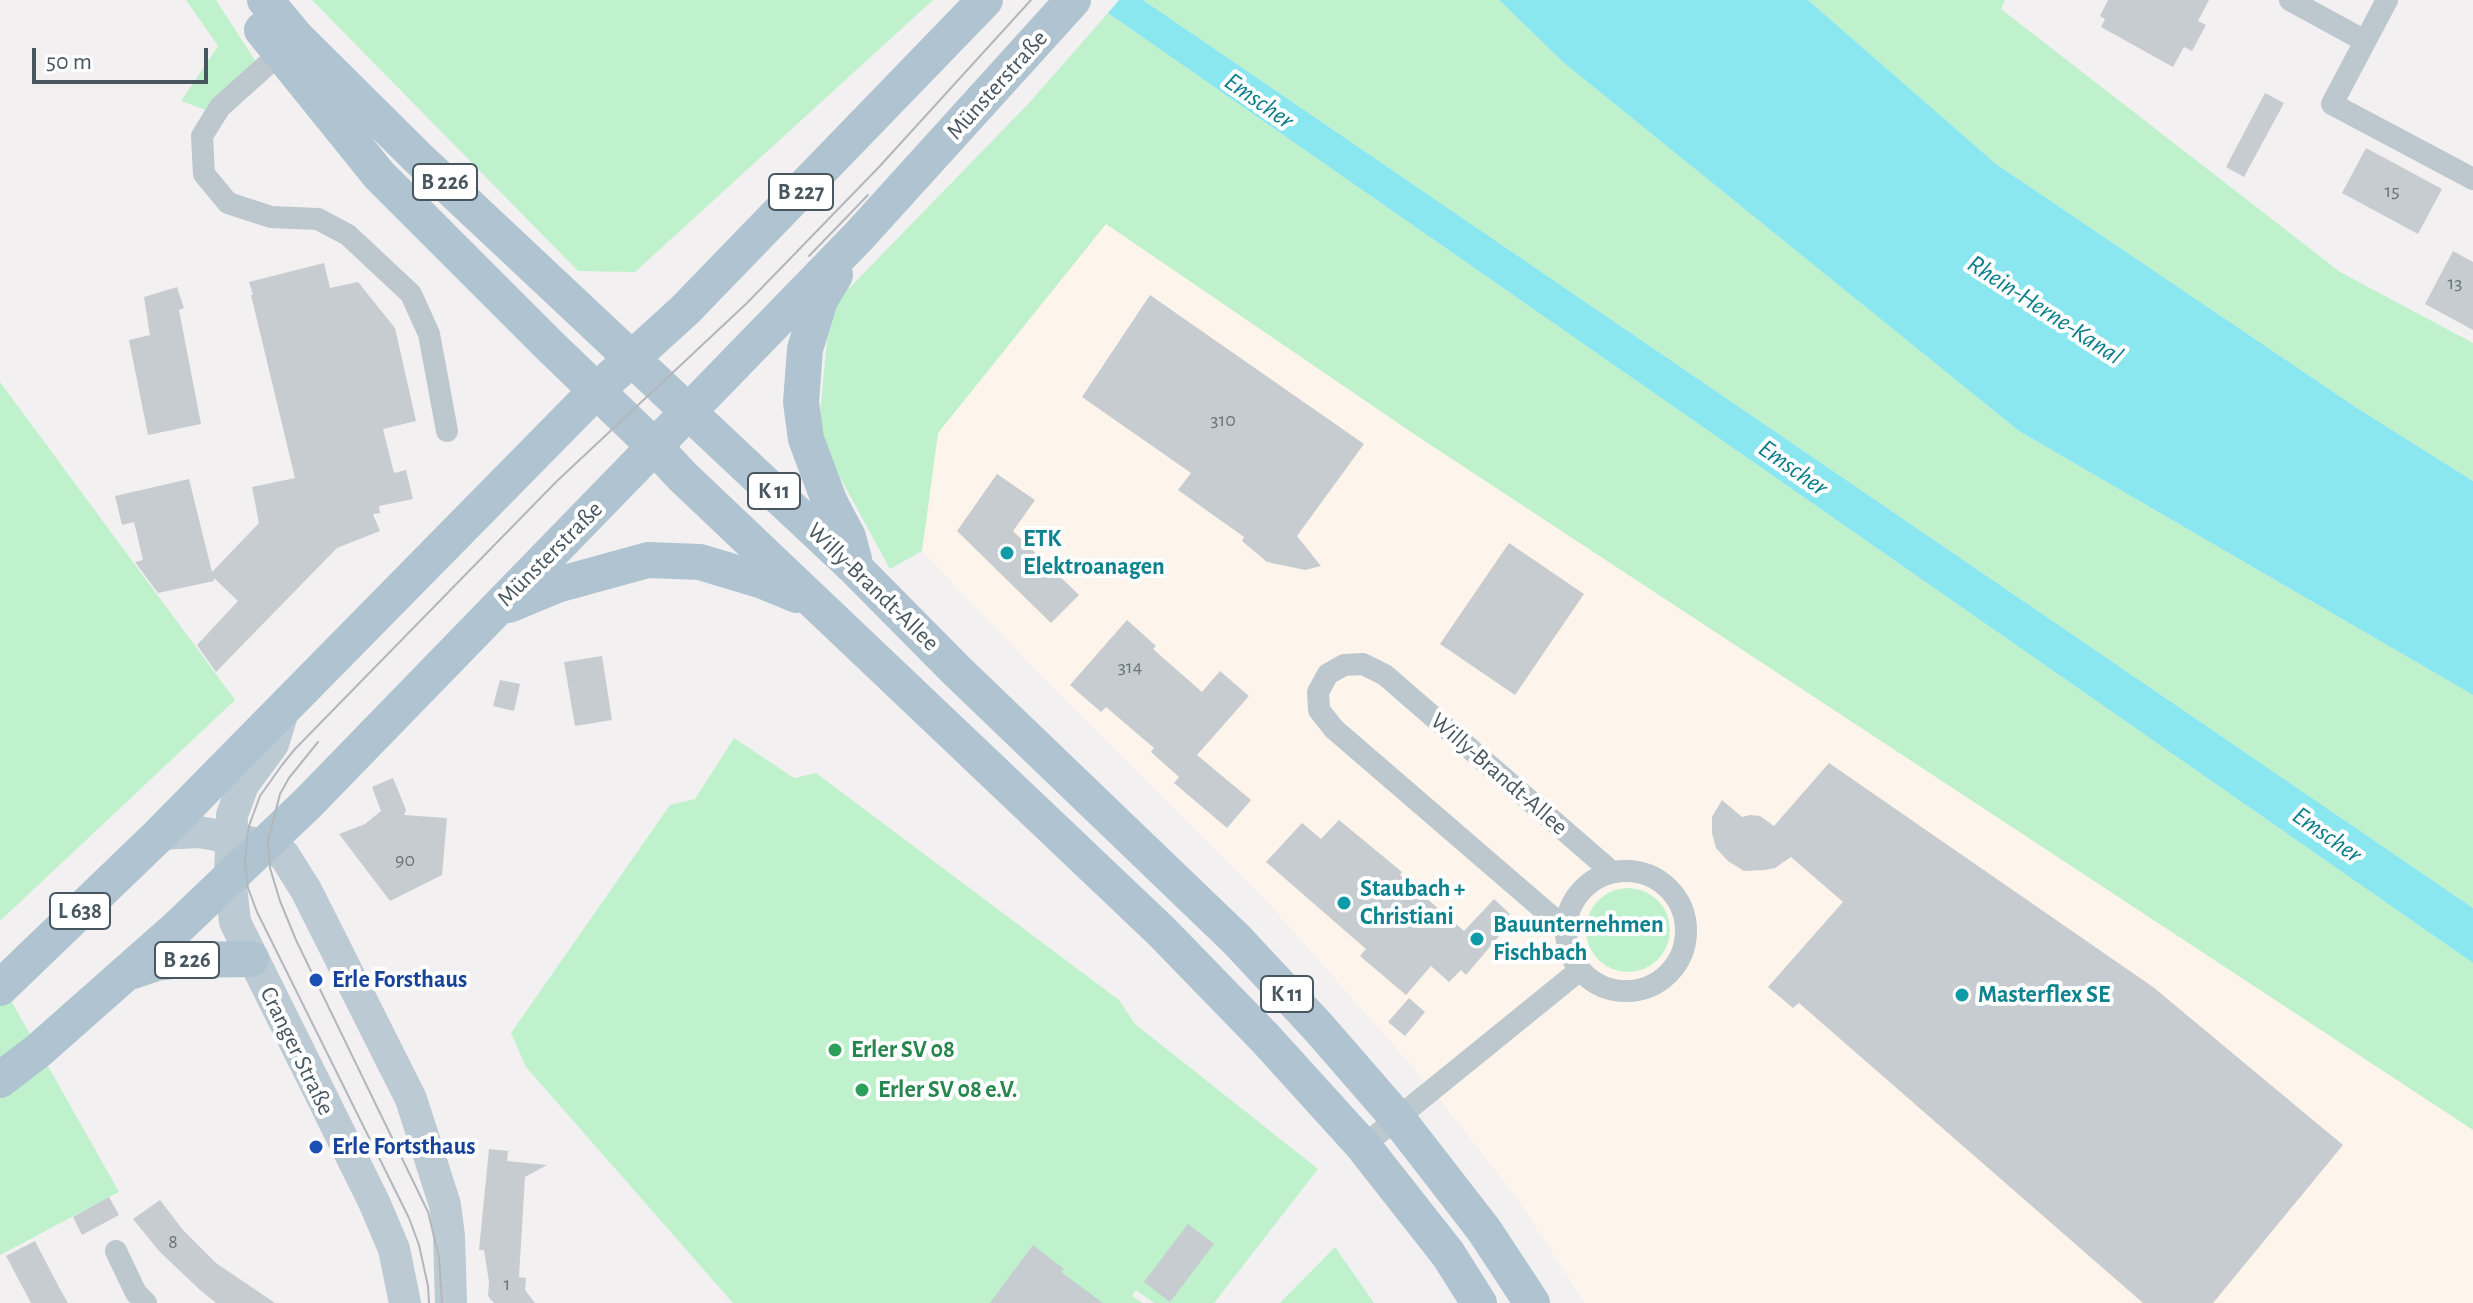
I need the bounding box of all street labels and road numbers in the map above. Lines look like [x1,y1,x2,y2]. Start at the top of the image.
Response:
street label: Münsterstraße [940,24,1054,146]
road number: B 226 [413,164,477,200]
road number: B 227 [769,174,833,210]
road number: K 11 [748,473,800,509]
street label: Münsterstraße [491,495,609,613]
street label: Willy-Brandt-Allee [801,517,945,657]
street label: Willy-Brandt-Allee [1424,707,1574,841]
road number: L 638 [50,893,110,929]
road number: B 226 [155,942,219,978]
road number: K 11 [1261,976,1313,1012]
street label: Cranger Straße [254,982,340,1120]

